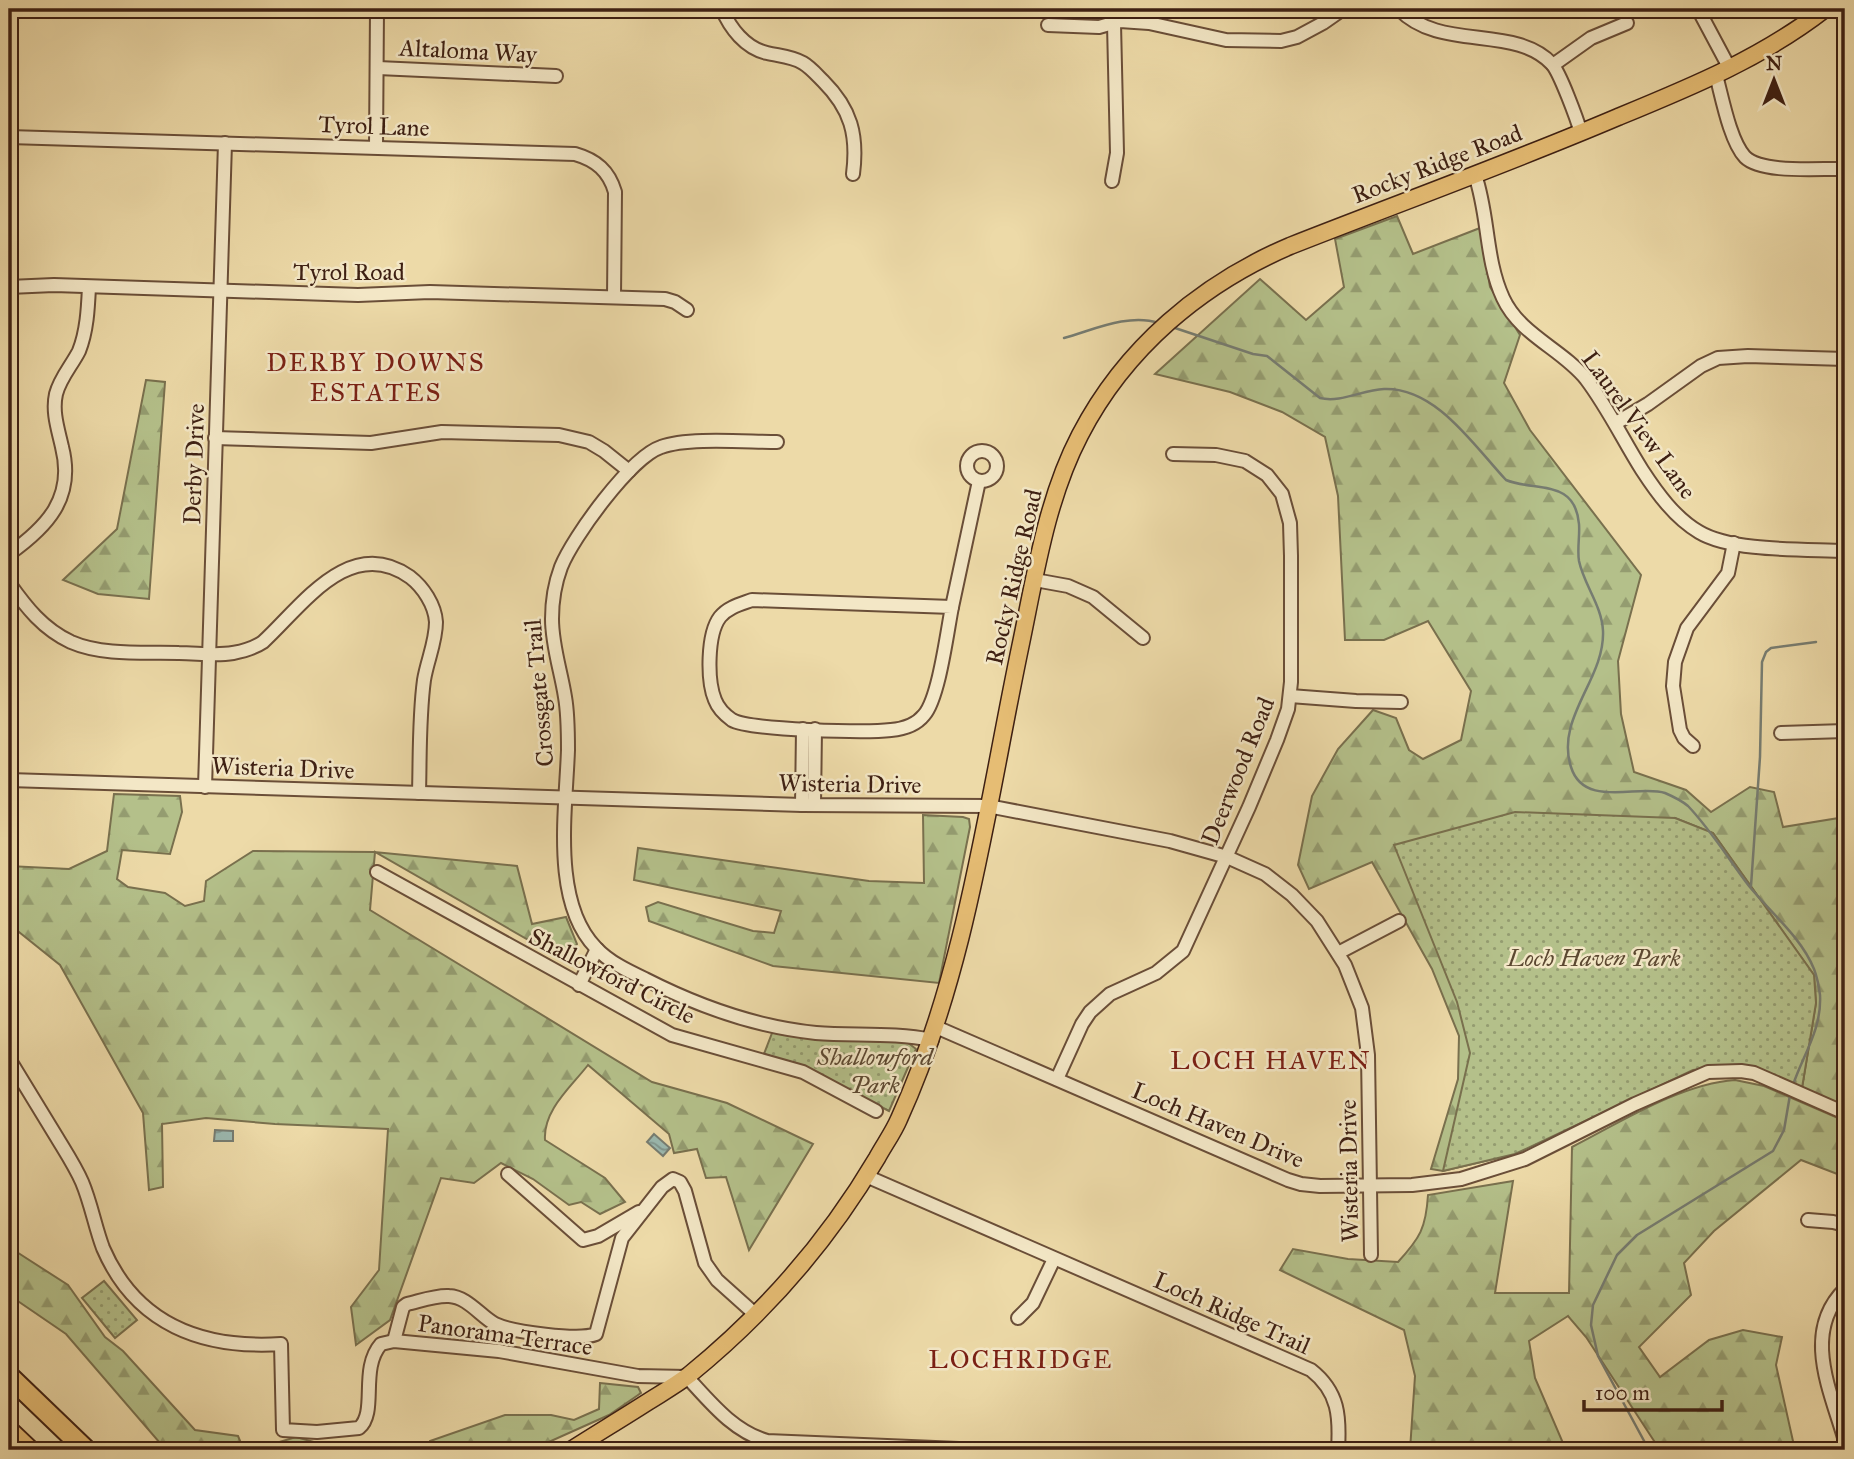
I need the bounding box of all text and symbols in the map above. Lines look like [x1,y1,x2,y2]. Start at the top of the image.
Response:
street label: Altaloma Way [397,32,538,70]
north arrow [1738,46,1808,116]
text: N [1766,52,1782,75]
street label: Tyrol Lane [318,109,430,143]
street label: Rocky Ridge Road [1348,118,1526,210]
street label: Tyrol Road [293,257,405,287]
street label: Laurel View Lane [1575,345,1703,505]
district label: DERBY DOWNS ESTATES [266,346,486,408]
street label: Derby Drive [177,403,211,525]
street label: Rocky Ridge Road [979,486,1049,668]
street label: Crossgate Trail [518,617,560,768]
street label: Deerwood Road [1195,693,1281,849]
street label: Wisteria Drive [211,751,355,785]
street label: Wisteria Drive [778,768,922,800]
street label: Shallowford Circle [524,921,700,1031]
park label: Loch Haven Park [1506,943,1681,973]
park label: Shallowford Park [816,1042,934,1100]
district label: LOCH HAVEN [1170,1044,1372,1076]
street label: Loch Haven Drive [1127,1075,1309,1175]
street label: Wisteria Drive [1333,1099,1365,1243]
street label: Loch Ridge Trail [1149,1265,1316,1361]
street label: Panorama Terrace [416,1308,594,1362]
district label: LOCHRIDGE [929,1343,1113,1375]
scale bar [1584,1368,1723,1412]
text: 100 m [1595,1380,1650,1406]

